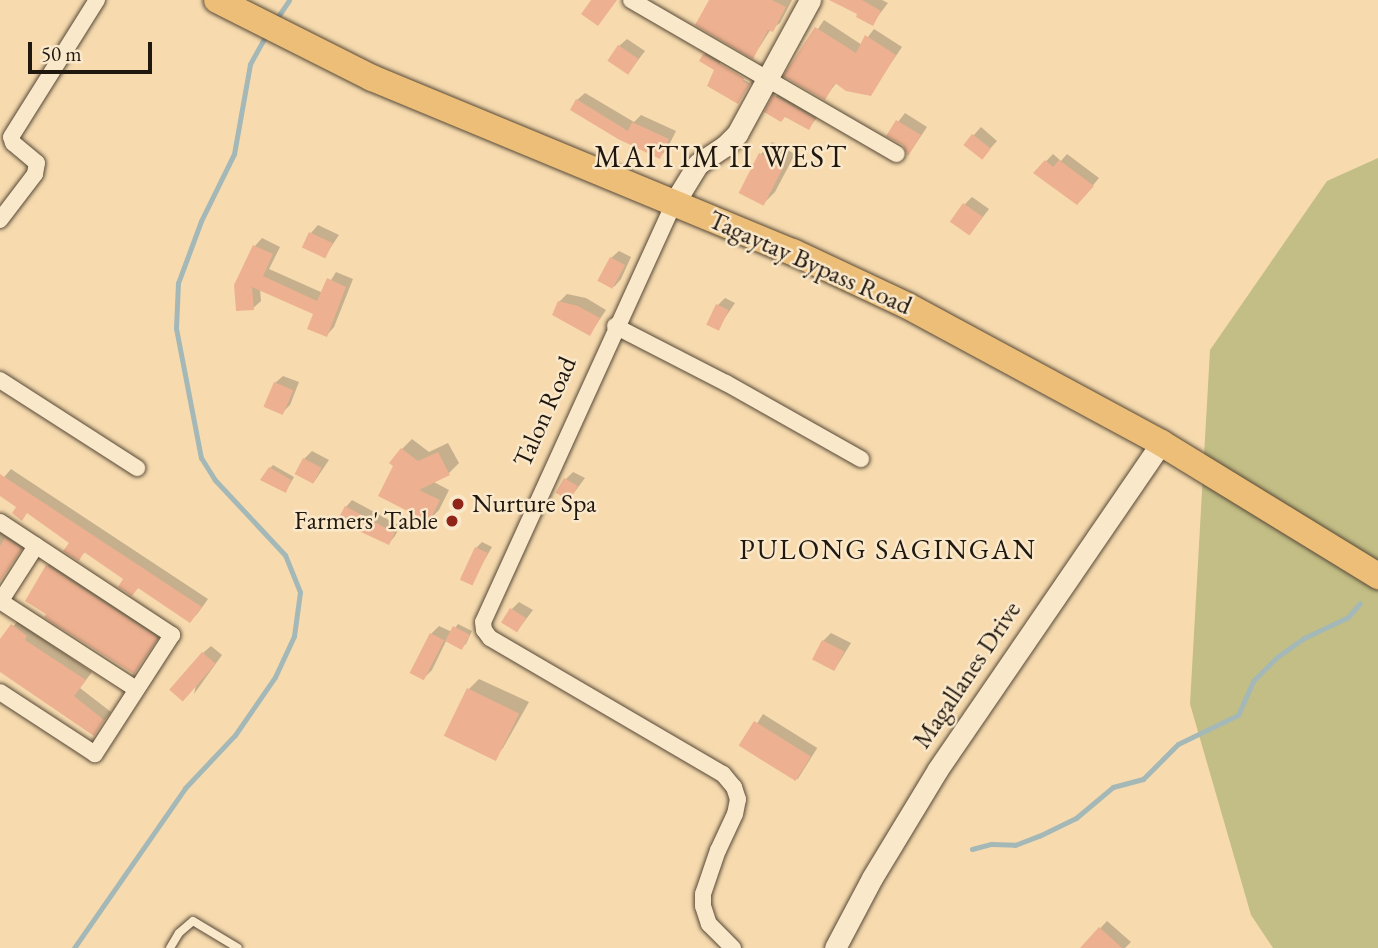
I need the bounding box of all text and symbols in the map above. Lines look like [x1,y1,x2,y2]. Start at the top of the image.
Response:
scale bar [32,28,156,72]
text: 50 m [41,40,82,67]
district label: MAITIM II WEST [596,139,846,175]
street label: Tagaytay Bypass Road [704,204,916,322]
street label: Talon Road [507,352,583,472]
place label: Nurture Spa [472,488,596,520]
marker: Nurture Spa [450,496,466,512]
place label: Farmers' Table [294,505,438,537]
marker: Farmers' Table [444,513,460,529]
district label: PULONG SAGINGAN [741,532,1035,566]
street label: Magallanes Drive [906,595,1028,755]

